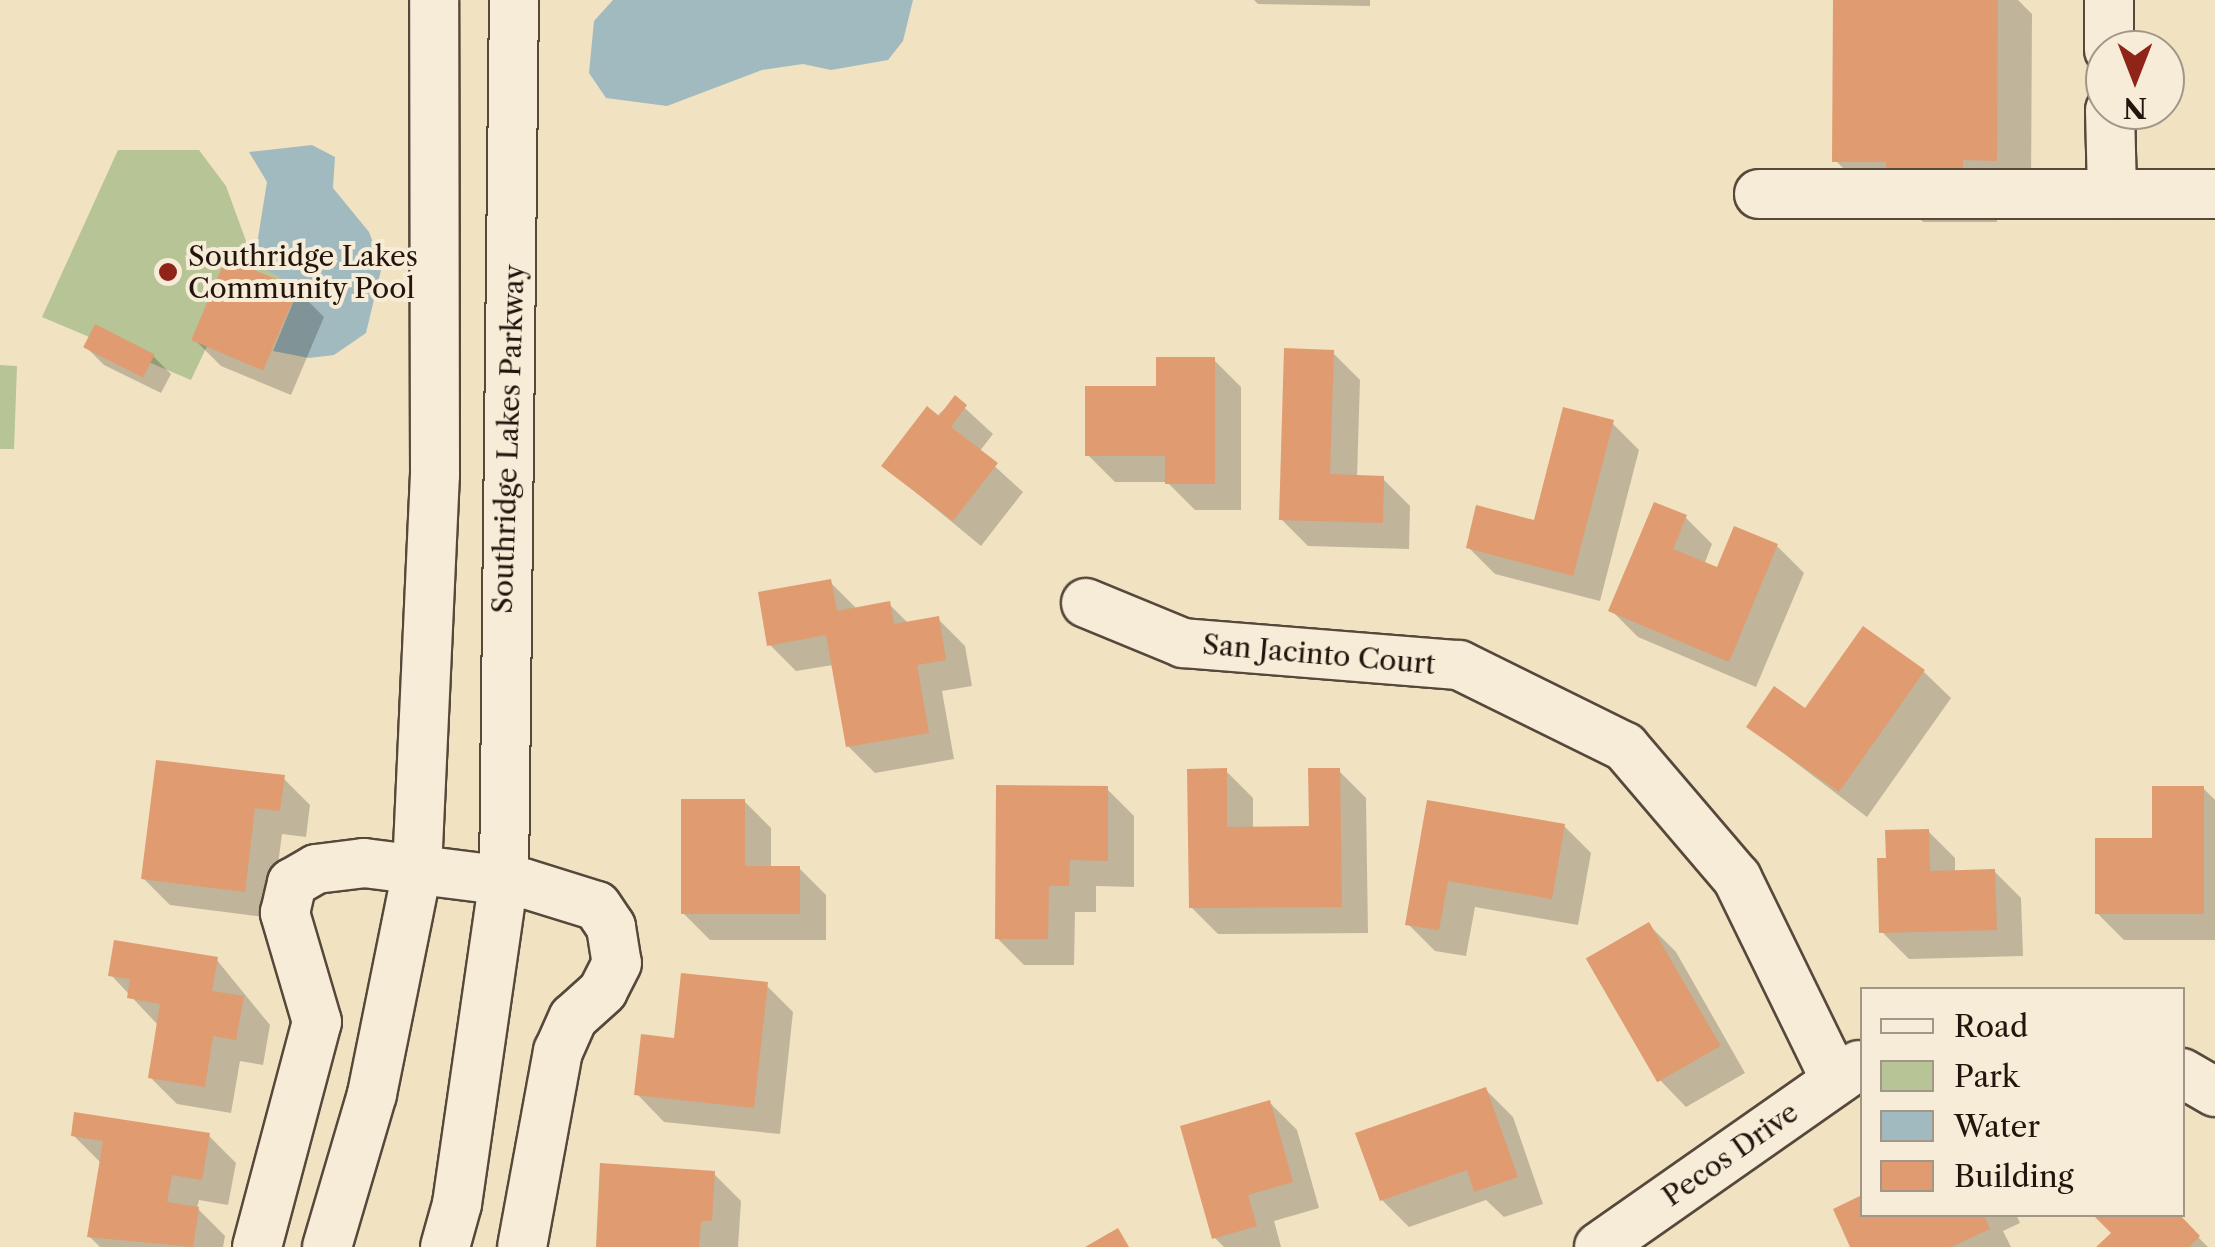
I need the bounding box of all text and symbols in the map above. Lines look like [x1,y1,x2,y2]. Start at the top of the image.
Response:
north arrow [2085,30,2185,130]
text: N [2123,91,2147,125]
place label: Southridge Lakes Community Pool [188,239,418,305]
marker: Southridge Lakes Community Pool [157,261,179,283]
street label: Southridge Lakes Parkway [485,264,531,614]
street label: San Jacinto Court [1201,627,1437,681]
legend [1860,987,2185,1217]
text: Road [1954,1008,2028,1045]
text: Park [1954,1058,2019,1095]
street label: Pecos Drive [1656,1095,1804,1213]
text: Water [1954,1108,2040,1145]
text: Building [1954,1158,2074,1195]

